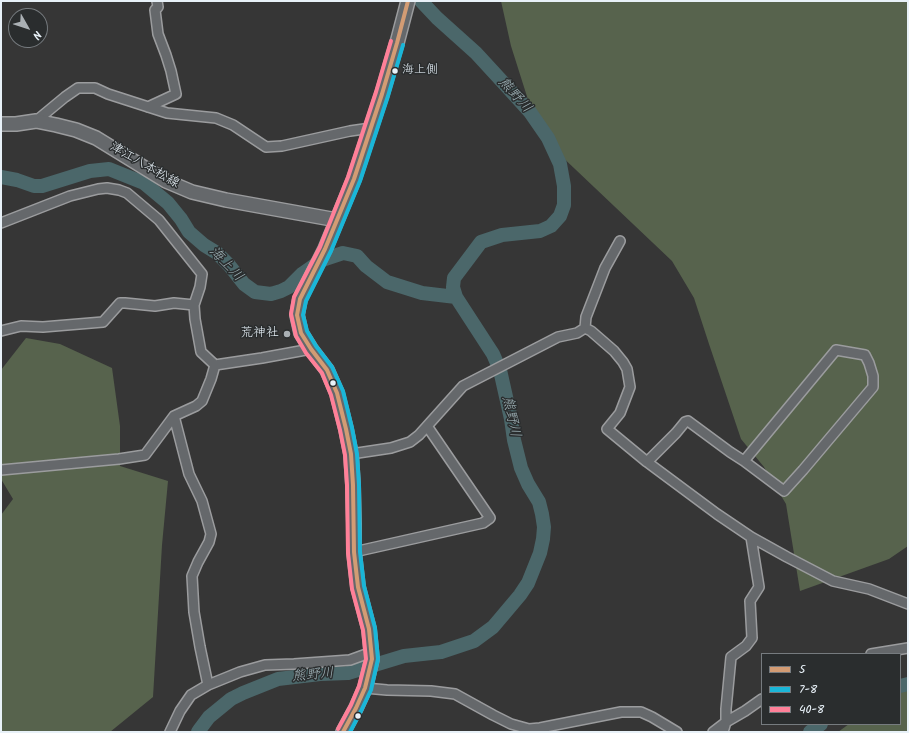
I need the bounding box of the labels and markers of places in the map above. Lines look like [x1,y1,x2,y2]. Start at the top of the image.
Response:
place label: 海上側 [402,64,438,78]
marker: 海上側 [390,66,400,76]
place label: 荒神社 [240,326,279,342]
marker: 荒神社 [282,329,292,339]
unlabelled marker [328,378,338,388]
unlabelled marker [353,711,363,721]

